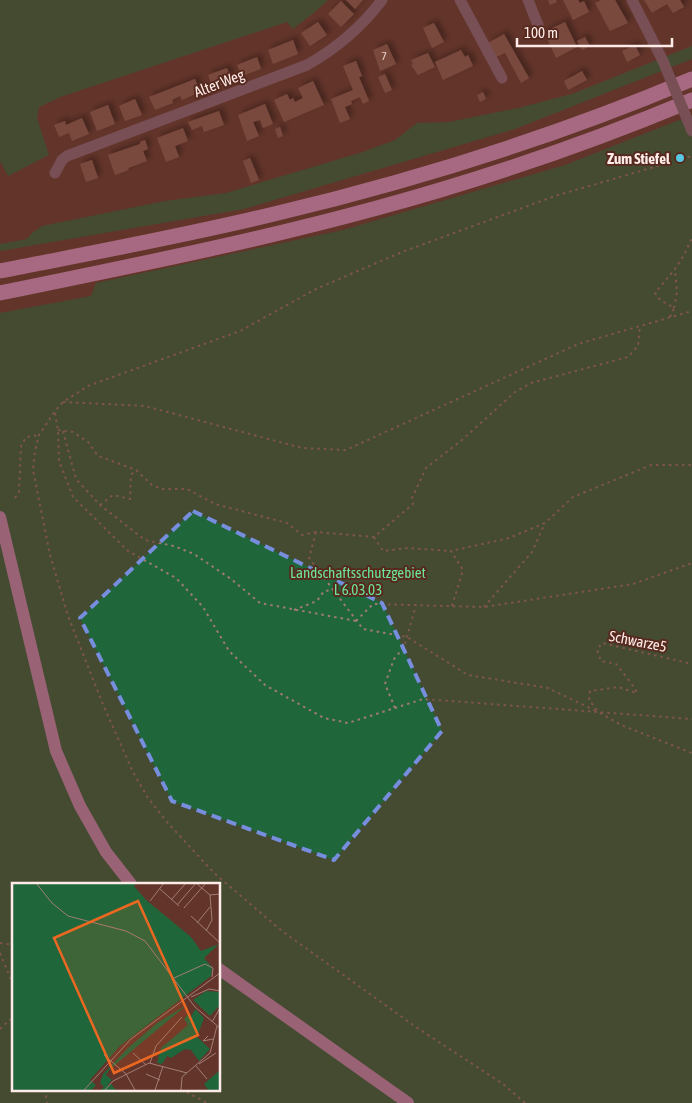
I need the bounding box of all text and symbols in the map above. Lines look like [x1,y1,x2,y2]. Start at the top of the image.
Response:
scale bar [517,15,672,47]
text: 100 m [524,24,558,41]
house number: 7 [381,49,387,63]
street label: Alter Weg [191,65,247,100]
place label: Zum Stiefel [607,150,671,167]
marker: Zum Stiefel [674,152,686,164]
park label: Landschaftsschutzgebiet L 6.03.03 [290,564,426,598]
street label: Schwarze5 [608,627,668,655]
inset map [12,883,220,1090]

